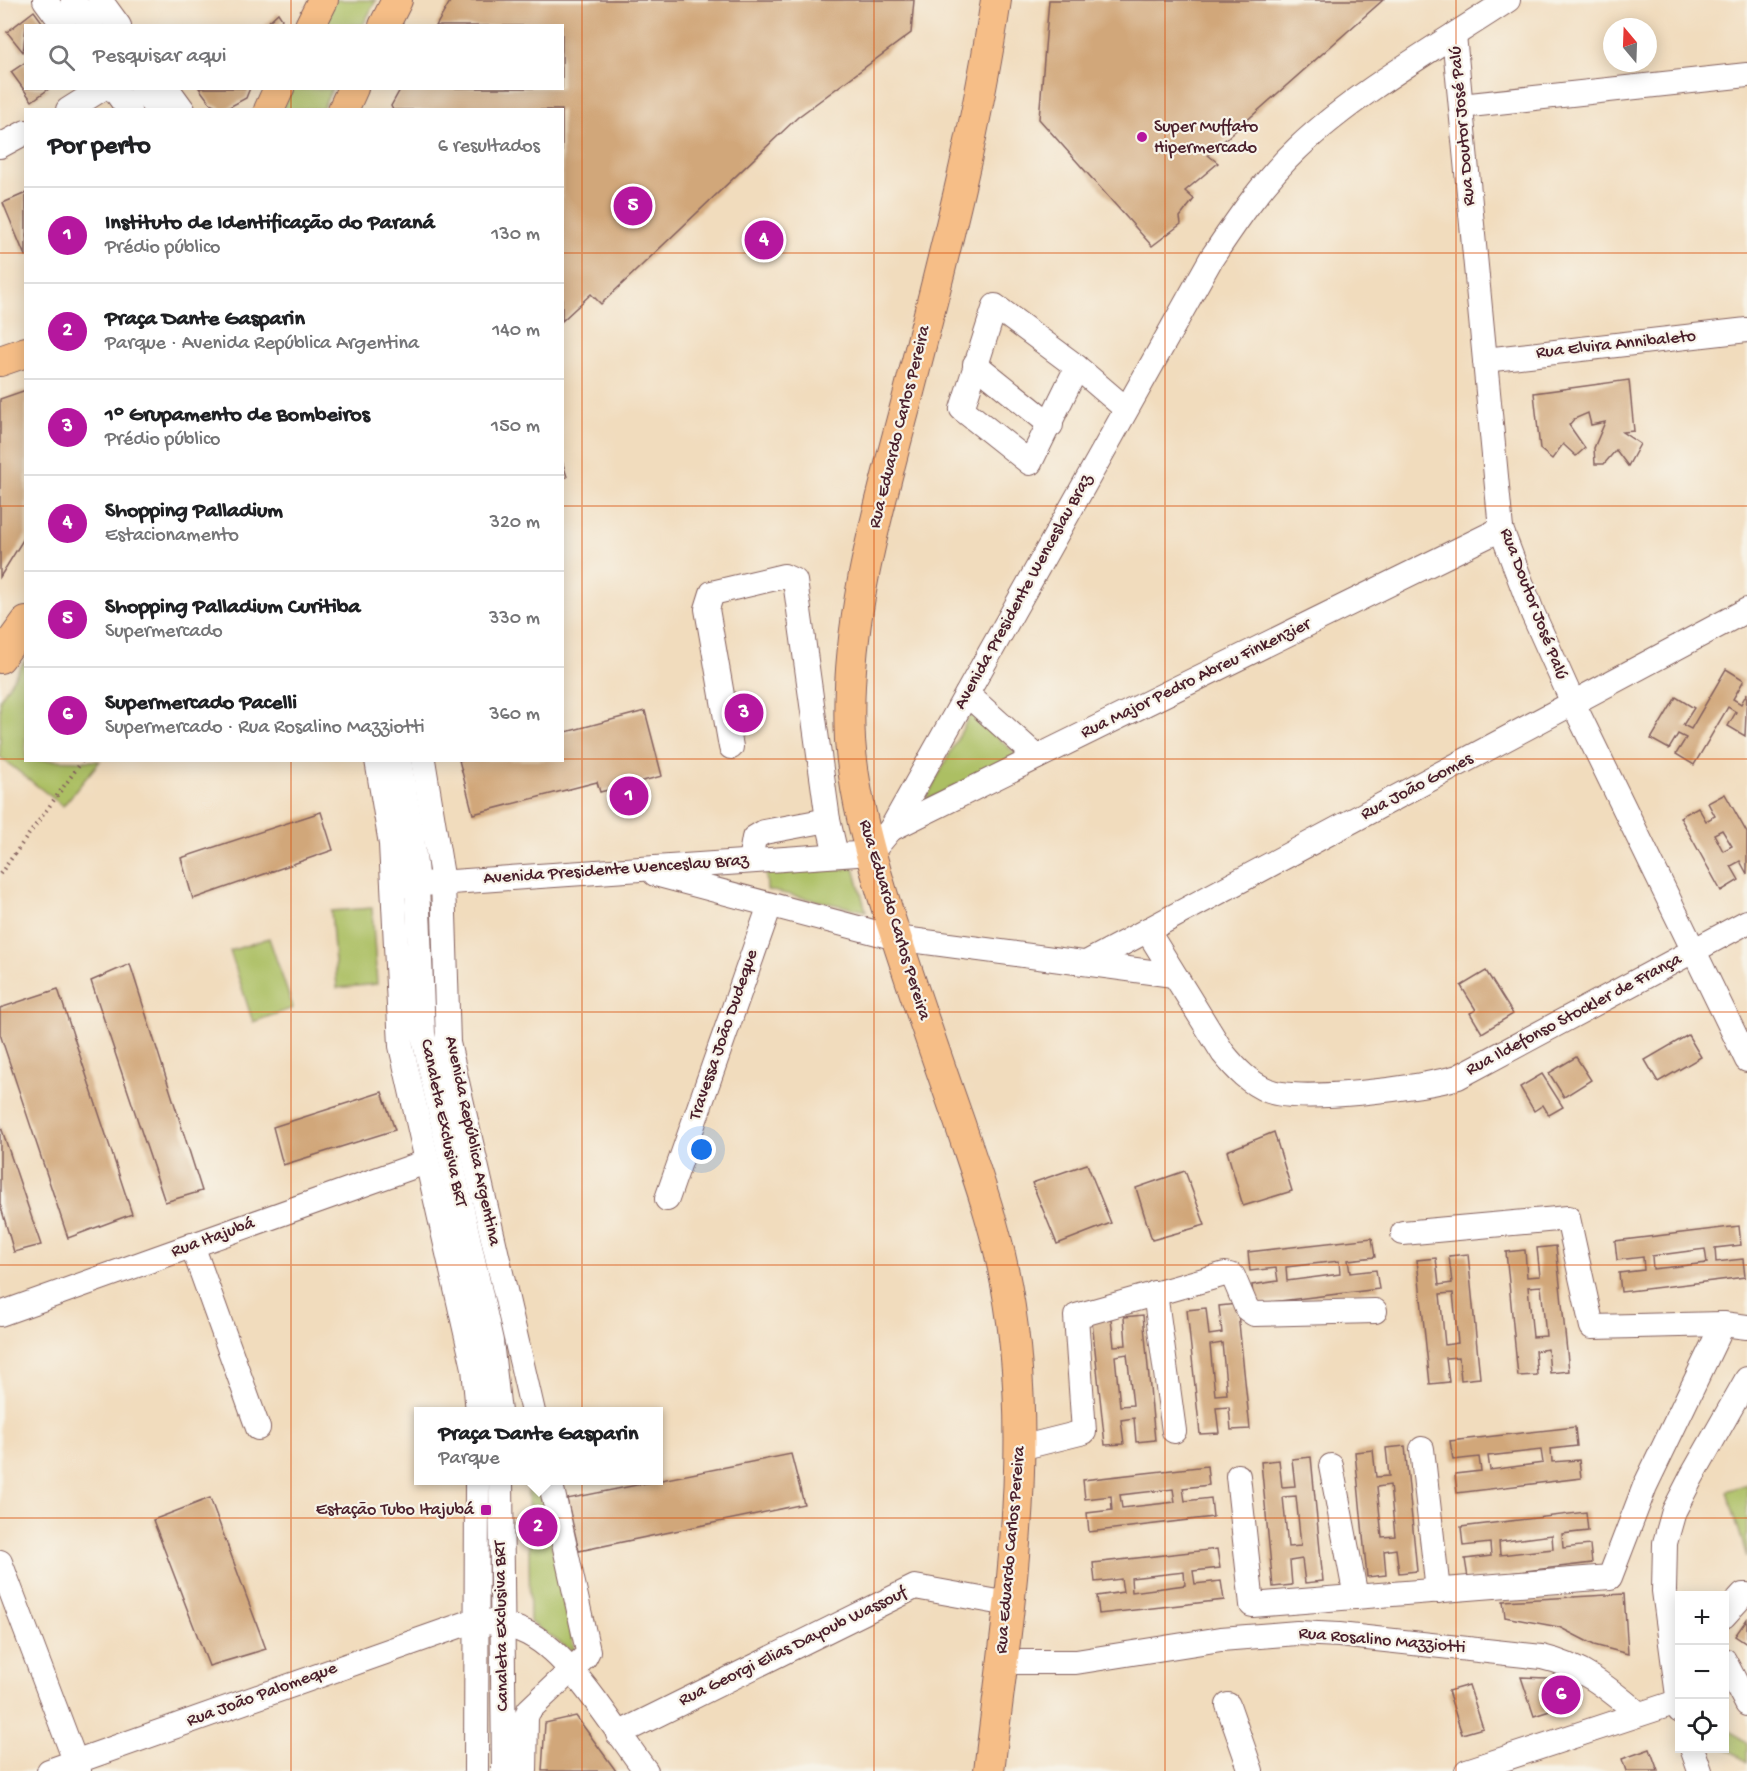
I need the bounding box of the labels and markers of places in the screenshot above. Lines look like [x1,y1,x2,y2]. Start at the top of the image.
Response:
place label: Super Muffato Hipermercado [1154,117,1258,159]
marker: Super Muffato Hipermercado [1135,130,1149,144]
pin: 5 [614,184,652,228]
pin: 4 [744,218,783,262]
pin: 3 [724,690,764,736]
pin: 1 [610,774,648,818]
place label: Estação Tubo Itajubá [316,1500,475,1521]
marker: Estação Tubo Itajubá [479,1503,493,1517]
pin: 2 [518,1504,558,1550]
pin: 6 [1542,1672,1580,1718]

